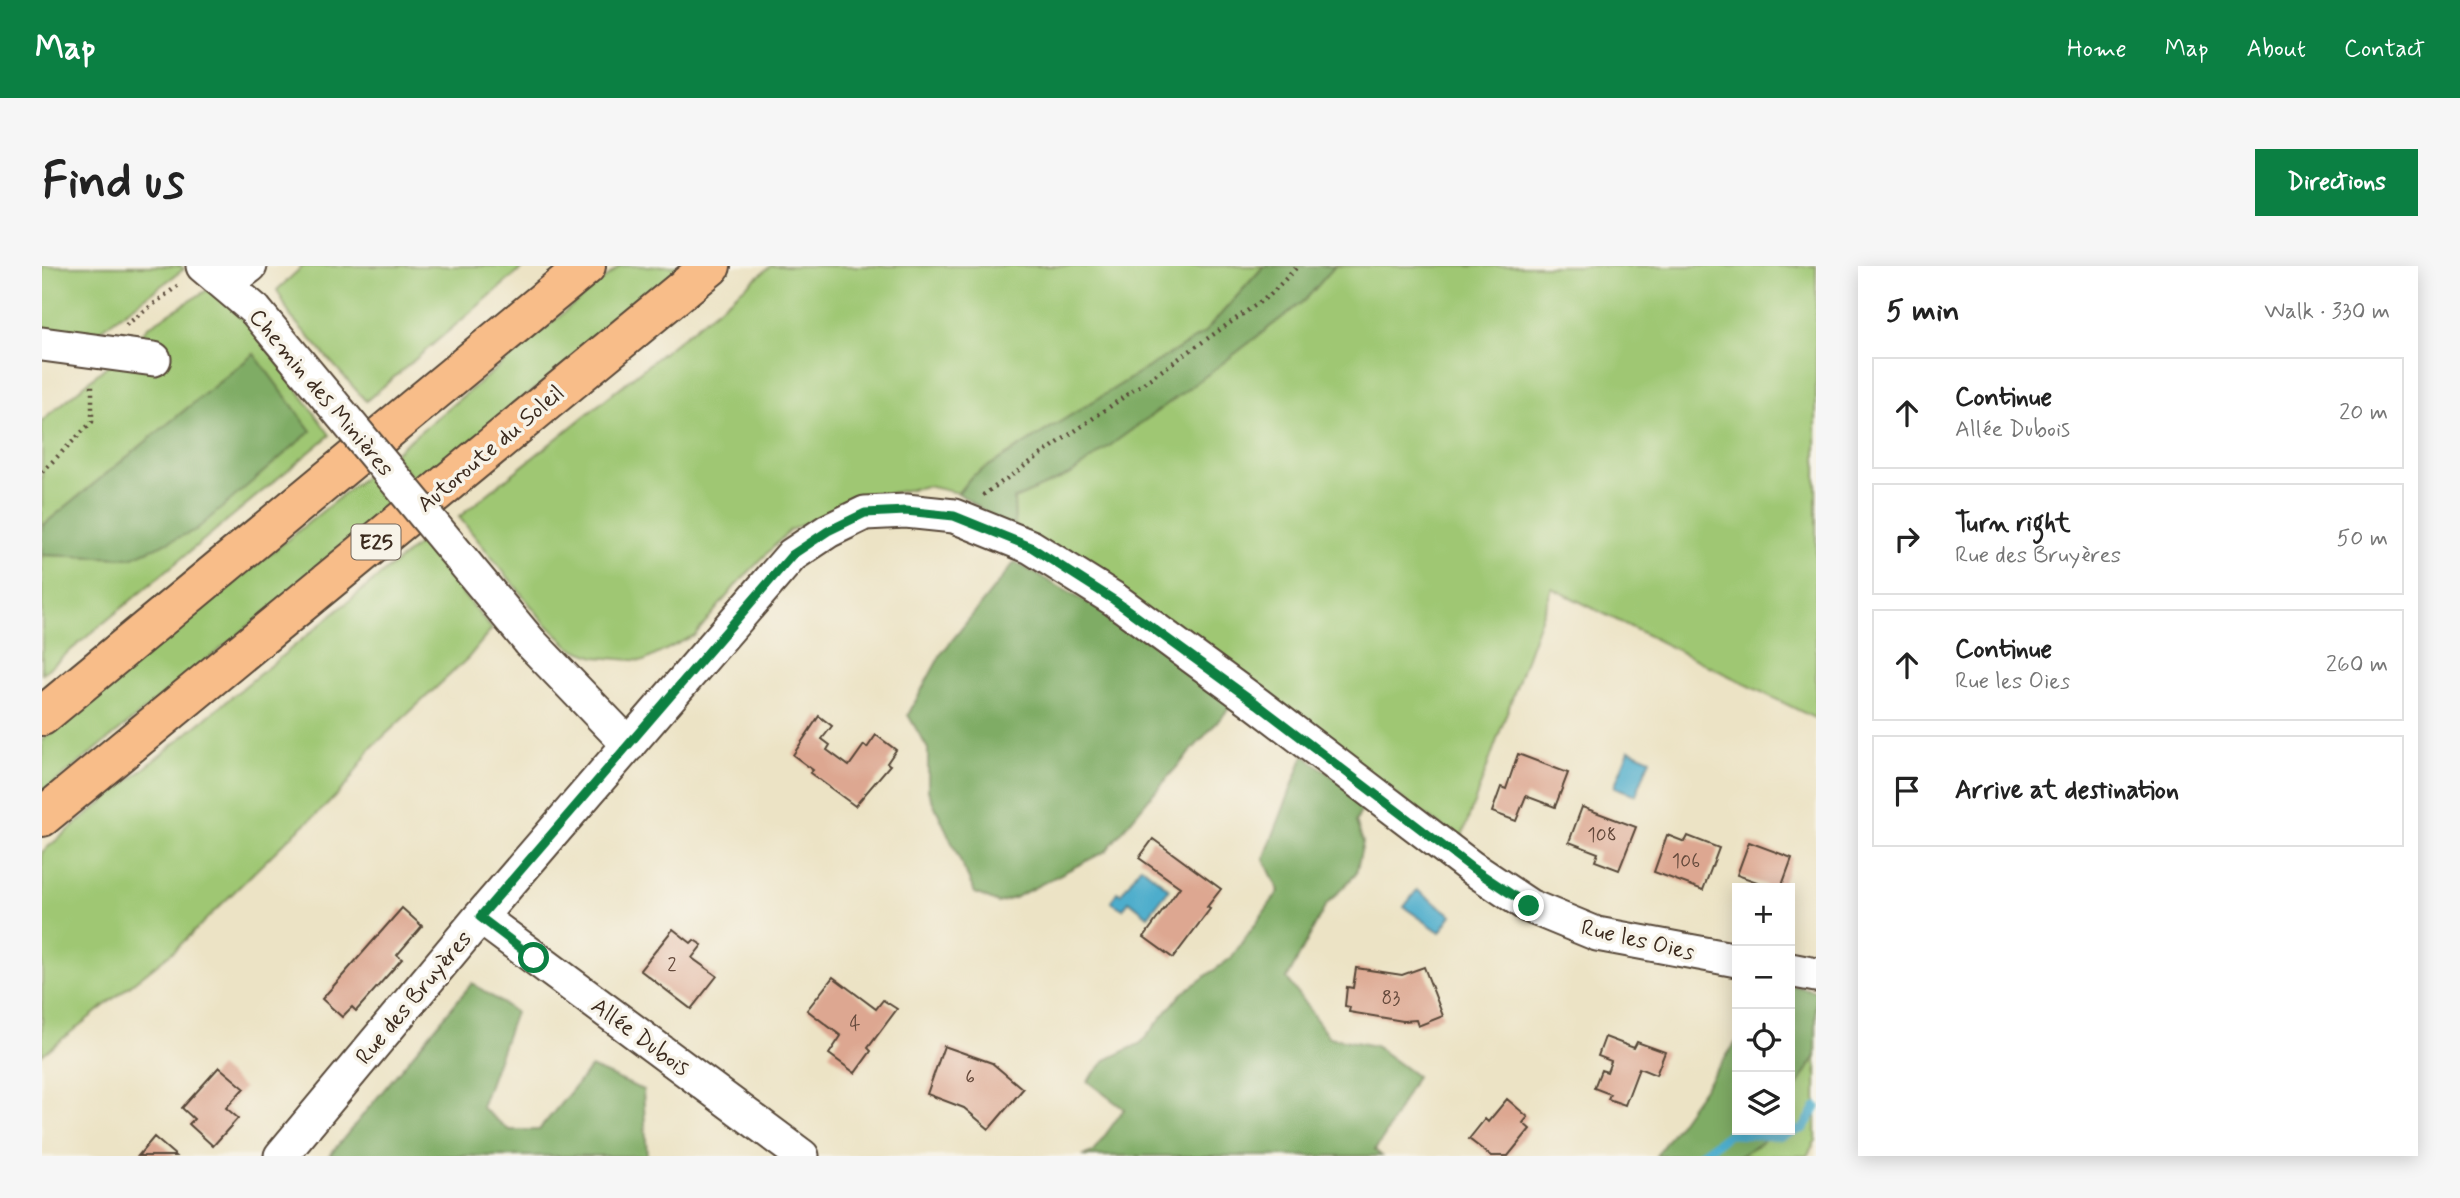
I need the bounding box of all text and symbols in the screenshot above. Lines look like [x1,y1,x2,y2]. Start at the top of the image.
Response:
text: Map [35,27,95,71]
text: Home [2067,34,2127,65]
text: Map [2165,34,2209,65]
text: About [2247,34,2306,65]
text: Contact [2344,34,2425,65]
button: Directions [2255,149,2418,216]
text: Find us [42,150,185,215]
text: 5 min [1886,292,1960,331]
text: Walk · 330 m [2264,297,2390,327]
street label: Chemin des Minières [241,303,400,484]
street label: Autoroute du Soleil [411,379,571,520]
text: Continue [1955,381,2052,415]
icon: ahead [1888,394,1926,432]
text: 20 m [2339,398,2388,428]
text: Allée Dubois [1955,415,2070,445]
text: Turn right [1955,507,2071,541]
icon: right [1888,520,1926,558]
road number: E25 [352,524,400,560]
text: 50 m [2337,524,2388,554]
text: Rue des Bruyères [1955,541,2121,571]
text: Continue [1955,633,2052,667]
icon: ahead [1888,646,1926,684]
text: 260 m [2326,650,2388,680]
text: Rue les Oies [1955,667,2070,697]
icon: arrive [1888,772,1926,810]
text: Arrive at destination [1955,774,2179,808]
house number: 108 [1587,823,1617,848]
house number: 106 [1672,849,1700,874]
map controls [1732,883,1795,1135]
button: + [1732,883,1795,946]
route end [1513,890,1544,921]
street label: Rue les Oies [1578,913,1697,969]
street label: Rue des Bruyères [350,925,479,1072]
route start [518,942,549,973]
button: − [1732,946,1795,1009]
house number: 2 [667,953,677,978]
house number: 83 [1382,986,1400,1011]
street label: Allée Dubois [584,992,695,1084]
button: locate [1732,1009,1795,1072]
house number: 4 [849,1012,861,1037]
house number: 6 [965,1065,975,1090]
button: layers [1732,1072,1795,1135]

